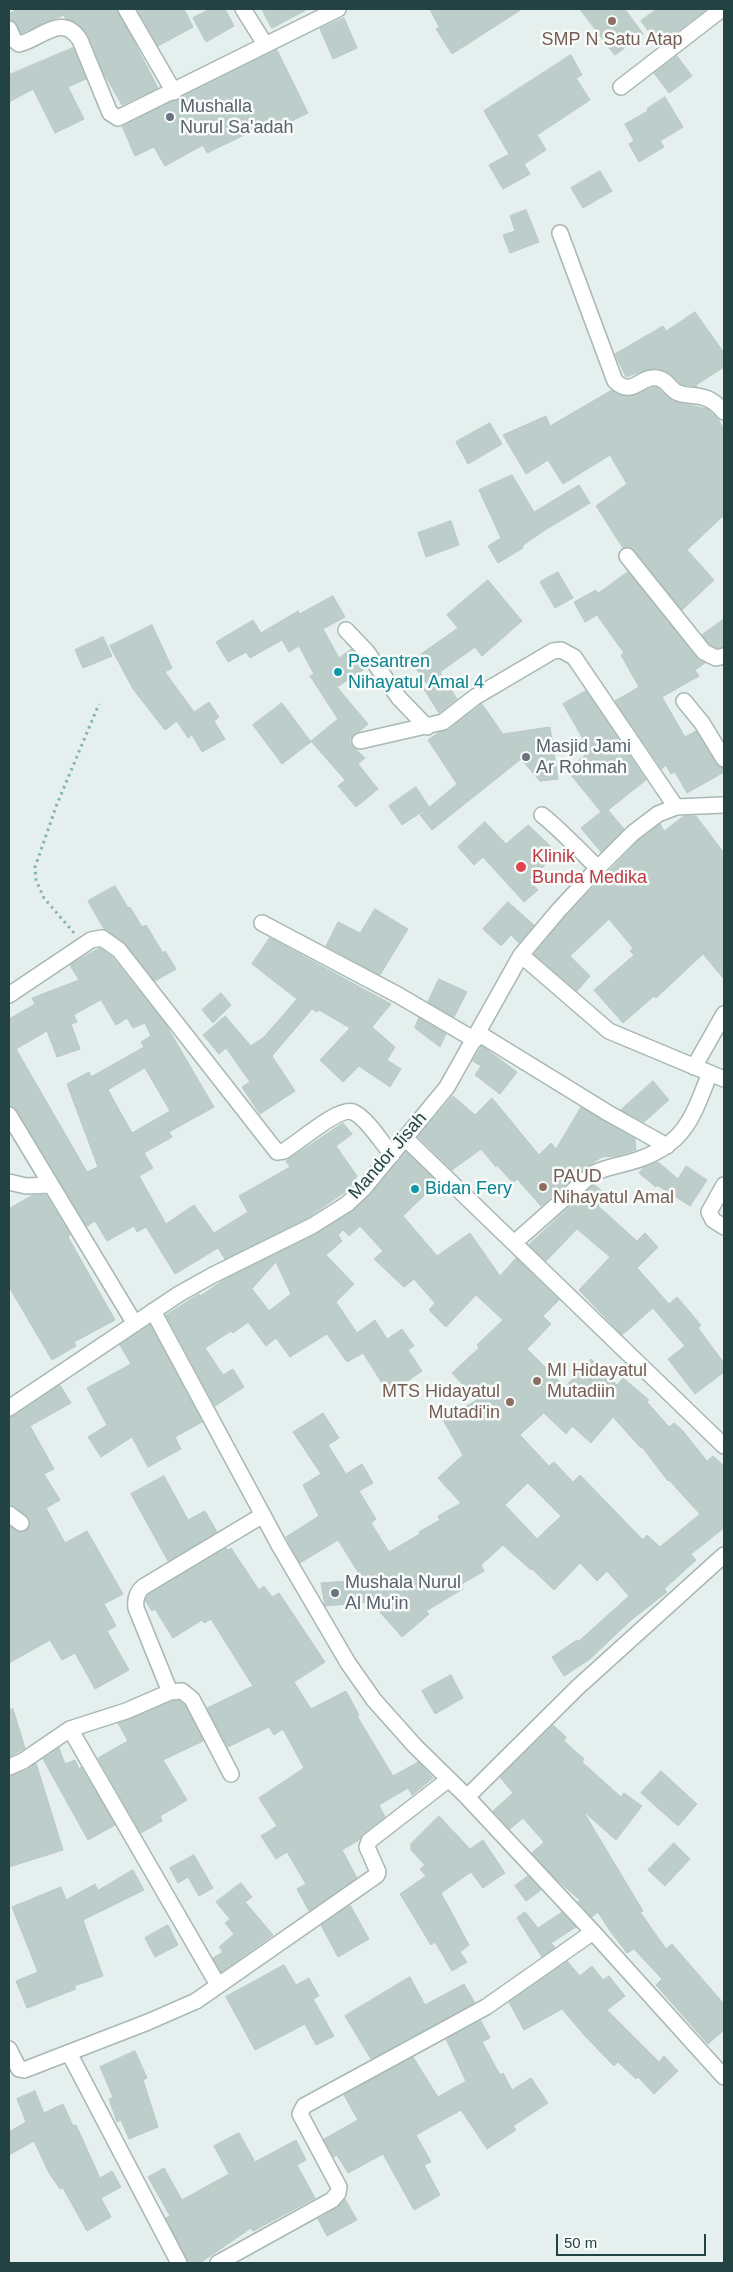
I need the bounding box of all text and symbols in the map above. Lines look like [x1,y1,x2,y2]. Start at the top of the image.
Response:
marker: SMP N Satu Atap [606,15,618,27]
place label: SMP N Satu Atap [541,29,683,51]
place label: Mushalla Nurul Sa'adah [180,96,294,138]
marker: Mushalla Nurul Sa'adah [164,111,176,123]
place label: Pesantren Nihayatul Amal 4 [348,651,484,694]
marker: Pesantren Nihayatul Amal 4 [332,666,344,678]
place label: Masjid Jami Ar Rohmah [536,736,631,779]
marker: Masjid Jami Ar Rohmah [520,751,532,763]
place label: Klinik Bunda Medika [532,846,647,889]
marker: Klinik Bunda Medika [514,860,528,874]
street label: Mandor Jisah [344,1108,432,1204]
place label: PAUD Nihayatul Amal [553,1166,674,1208]
place label: Bidan Fery [425,1178,512,1200]
marker: PAUD Nihayatul Amal [537,1181,549,1193]
marker: Bidan Fery [409,1183,421,1195]
place label: MI Hidayatul Mutadiin [547,1360,647,1402]
marker: MI Hidayatul Mutadiin [531,1375,543,1387]
place label: MTS Hidayatul Mutadi'in [382,1381,500,1424]
marker: MTS Hidayatul Mutadi'in [504,1396,516,1408]
place label: Mushala Nurul Al Mu'in [345,1572,461,1615]
marker: Mushala Nurul Al Mu'in [329,1587,341,1599]
scale bar [558,2224,708,2256]
text: 50 m [564,2234,597,2251]

